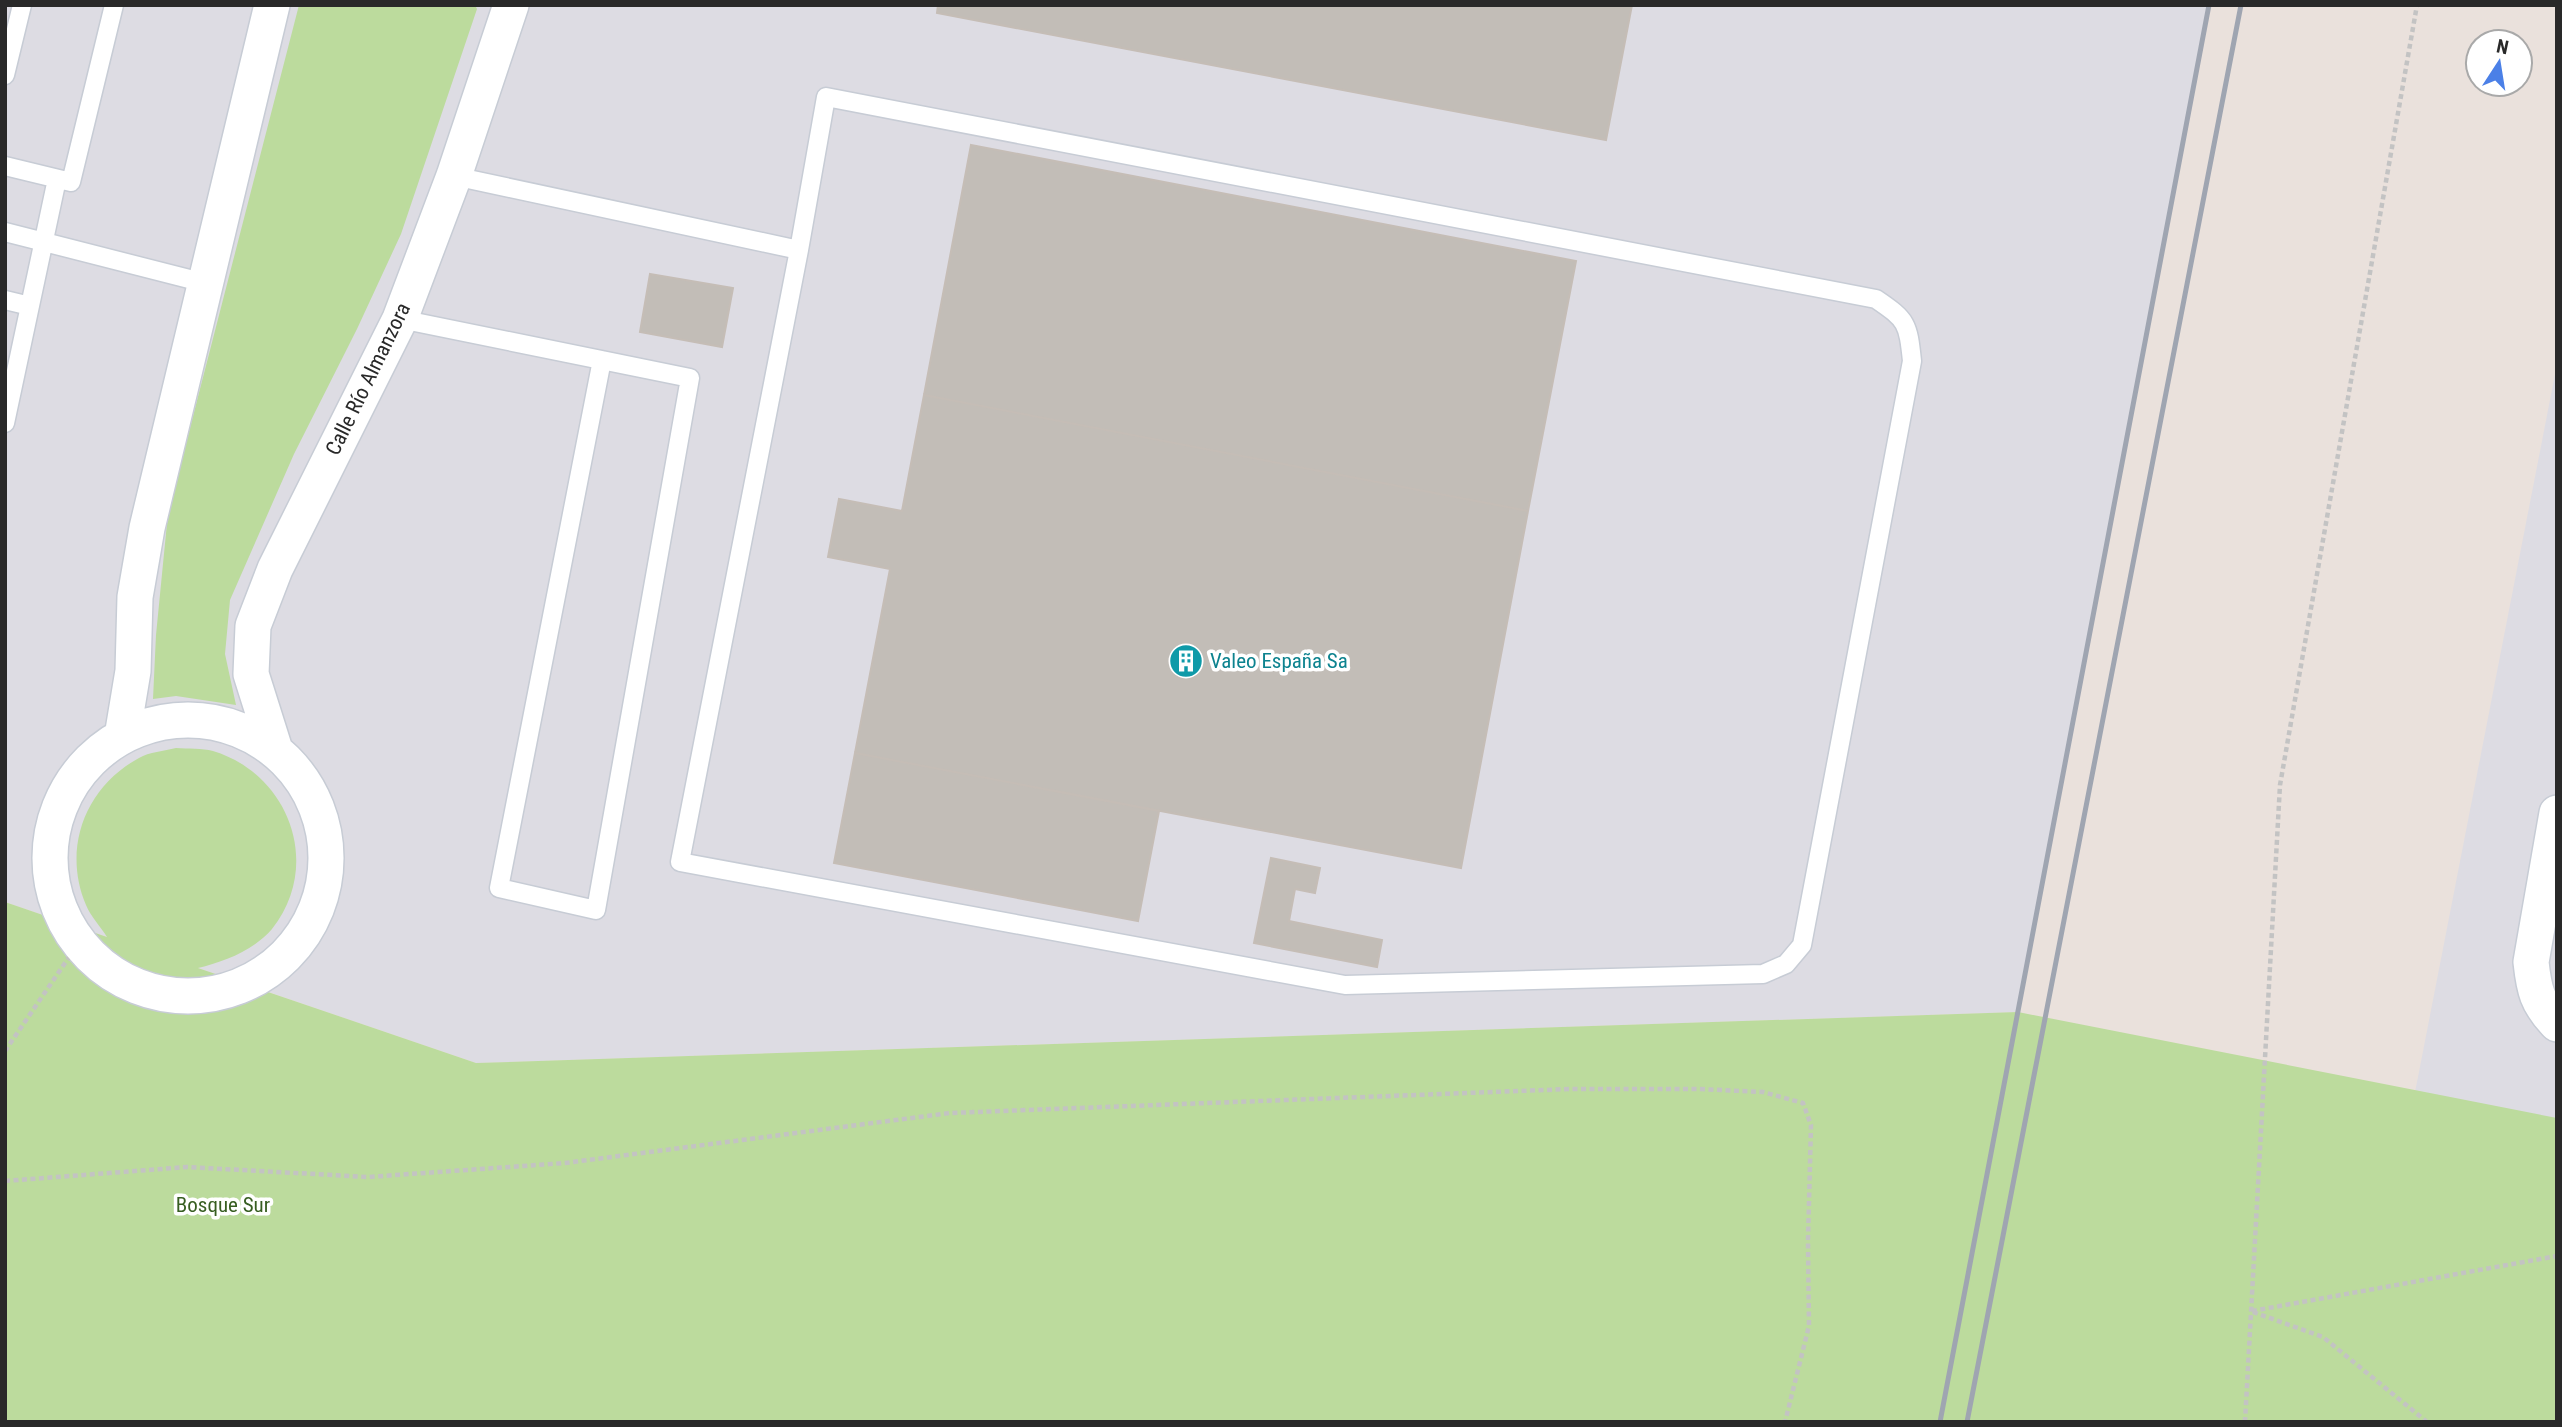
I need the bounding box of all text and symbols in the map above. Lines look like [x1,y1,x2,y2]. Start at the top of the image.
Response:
north arrow [2464,28,2534,98]
text: N [2494,34,2511,59]
street label: Calle Río Almanzora [321,299,415,459]
building icon: Valeo España Sa [1167,642,1205,680]
place label: Valeo España Sa [1210,649,1348,673]
park label: Bosque Sur [176,1193,270,1217]

